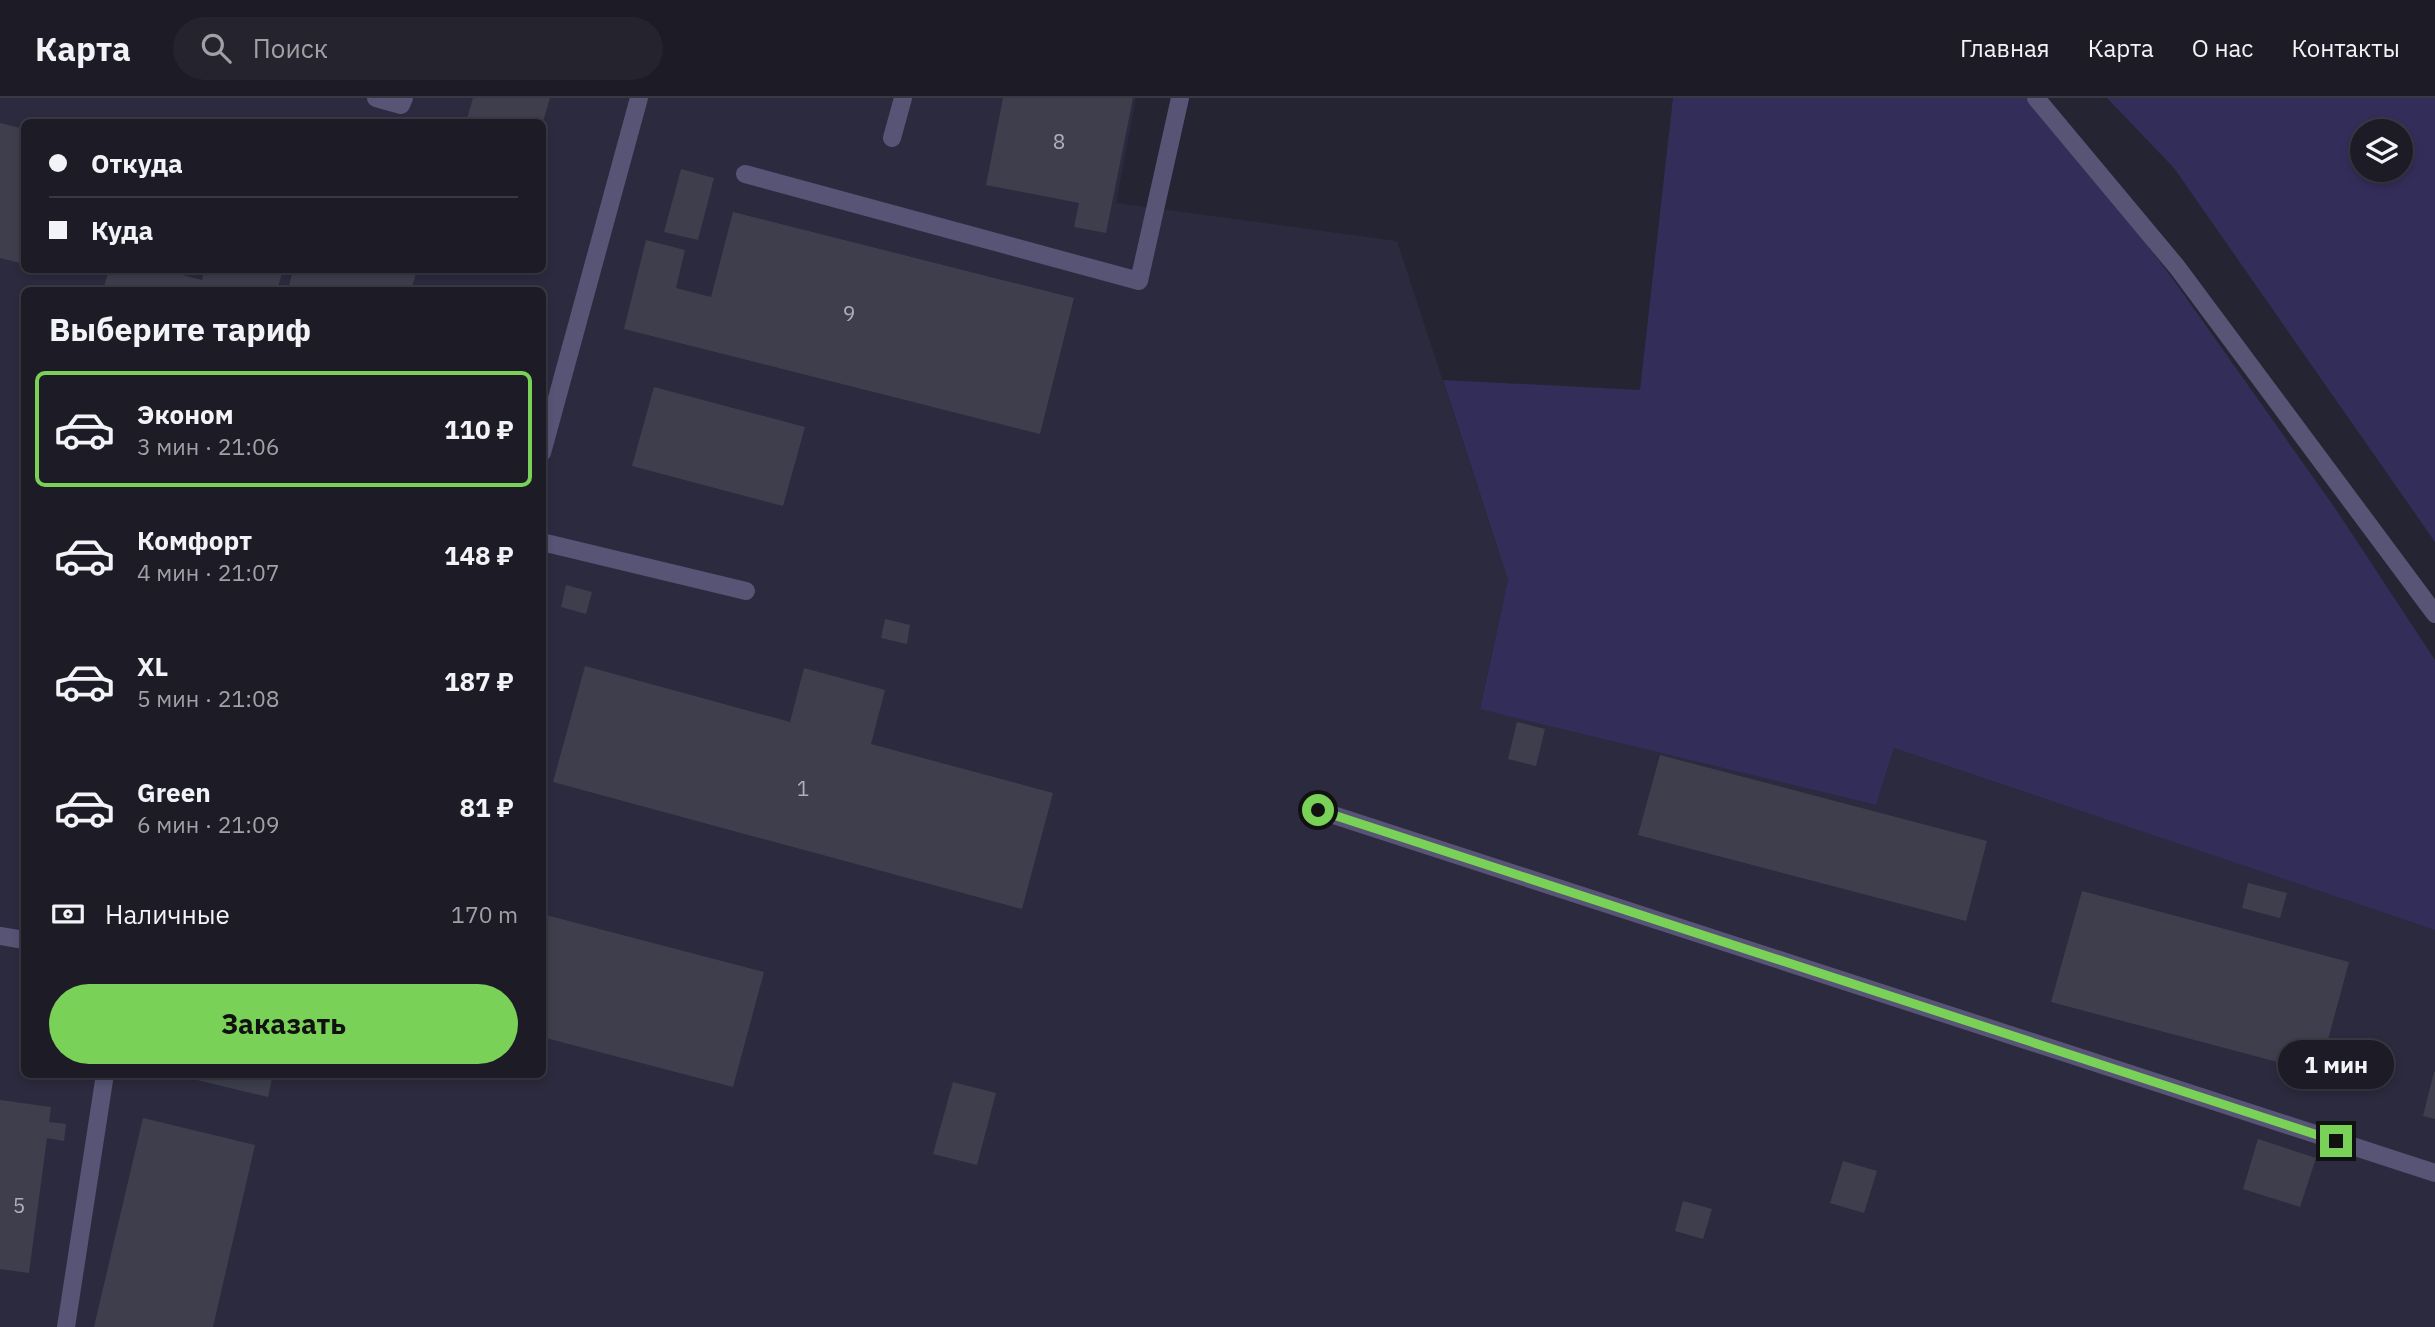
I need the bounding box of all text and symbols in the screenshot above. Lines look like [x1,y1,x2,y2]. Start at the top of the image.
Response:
search box [173,17,663,80]
text: Карта [35,27,131,70]
icon: search [197,29,235,67]
text: Поиск [253,31,328,65]
text: Главная [1960,32,2050,64]
text: Карта [2088,32,2154,64]
text: О нас [2192,32,2253,64]
text: Контакты [2291,32,2400,64]
map controls [2350,119,2413,182]
button: layers [2350,119,2413,182]
house number: 8 [1053,127,1065,155]
text: Откуда [91,146,183,180]
text: Куда [91,213,153,247]
house number: 9 [843,299,855,327]
text: Выберите тариф [49,308,311,350]
text: Эконом [137,397,234,431]
icon: car [53,398,116,461]
text: 110 ₽ [444,412,514,446]
text: 3 мин · 21:06 [137,431,280,461]
text: Комфорт [137,523,252,557]
icon: car [53,524,116,587]
text: 148 ₽ [444,538,514,572]
text: 4 мин · 21:07 [137,557,280,587]
text: XL [137,649,168,683]
icon: car [53,650,116,713]
text: 187 ₽ [444,664,514,698]
text: 5 мин · 21:08 [137,683,280,713]
house number: 1 [797,774,809,802]
text: Green [137,775,211,809]
icon: car [53,776,116,839]
text: 81 ₽ [459,790,514,824]
route start [1302,794,1334,826]
text: 6 мин · 21:09 [137,809,280,839]
icon: cash [49,895,87,933]
text: Наличные [105,897,230,931]
text: 170 m [451,899,518,929]
button: Заказать [49,984,518,1064]
callout: 1 мин [2278,1040,2394,1088]
text: 1 мин [2304,1049,2368,1079]
route end [2320,1125,2352,1157]
house number: 5 [13,1191,25,1219]

